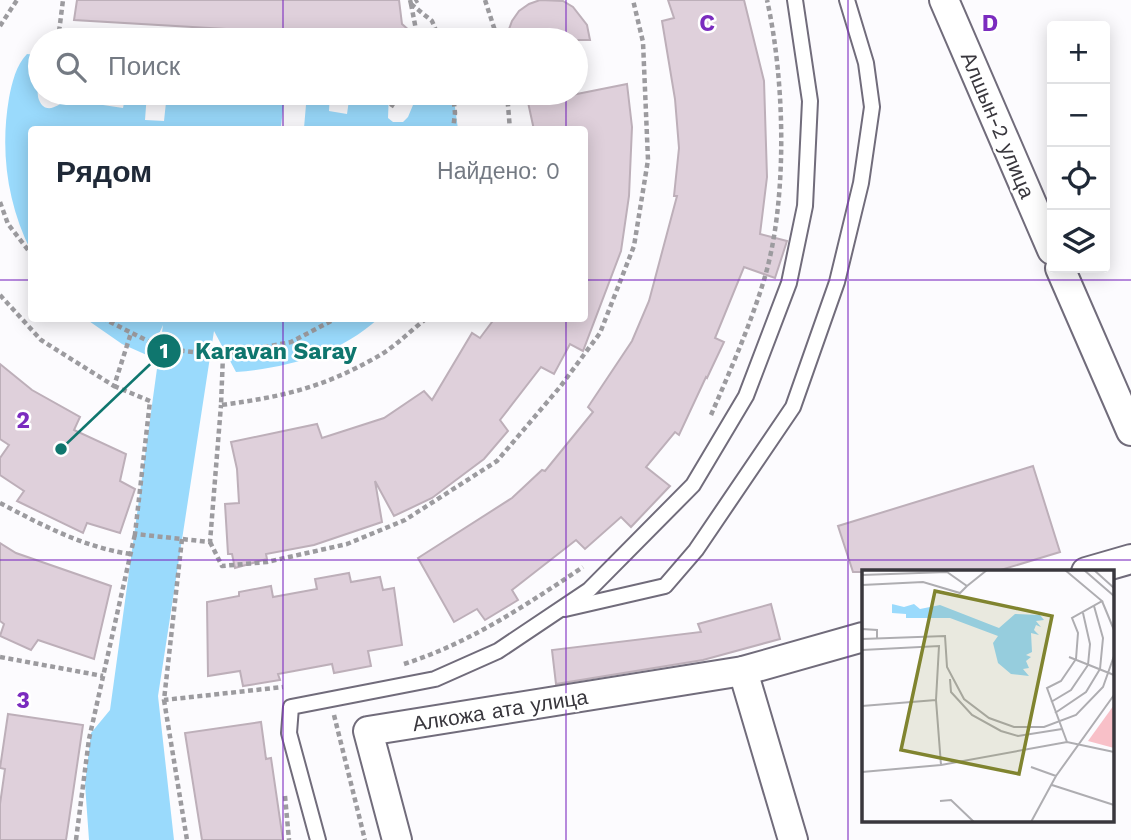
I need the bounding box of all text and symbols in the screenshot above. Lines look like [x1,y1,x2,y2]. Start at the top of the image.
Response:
text: C [699,10,715,37]
text: D [982,10,998,37]
map controls [1047,21,1110,273]
button: + [1047,21,1110,84]
search box [28,28,588,105]
icon: search [52,48,90,86]
street label: Алшын-2 улица [956,48,1040,202]
text: Поиск [108,51,180,81]
button: − [1047,84,1110,147]
button: locate [1047,147,1110,210]
text: Рядом [56,154,152,189]
text: Найдено: 0 [437,158,560,185]
button: layers [1047,210,1110,273]
callout: Karavan Saray [146,329,371,373]
text: 1 [159,338,169,363]
text: Karavan Saray [195,338,357,365]
text: 2 [16,407,30,434]
inset map [862,570,1114,822]
street label: Алкожа ата улица [411,684,590,736]
text: 3 [16,687,30,714]

